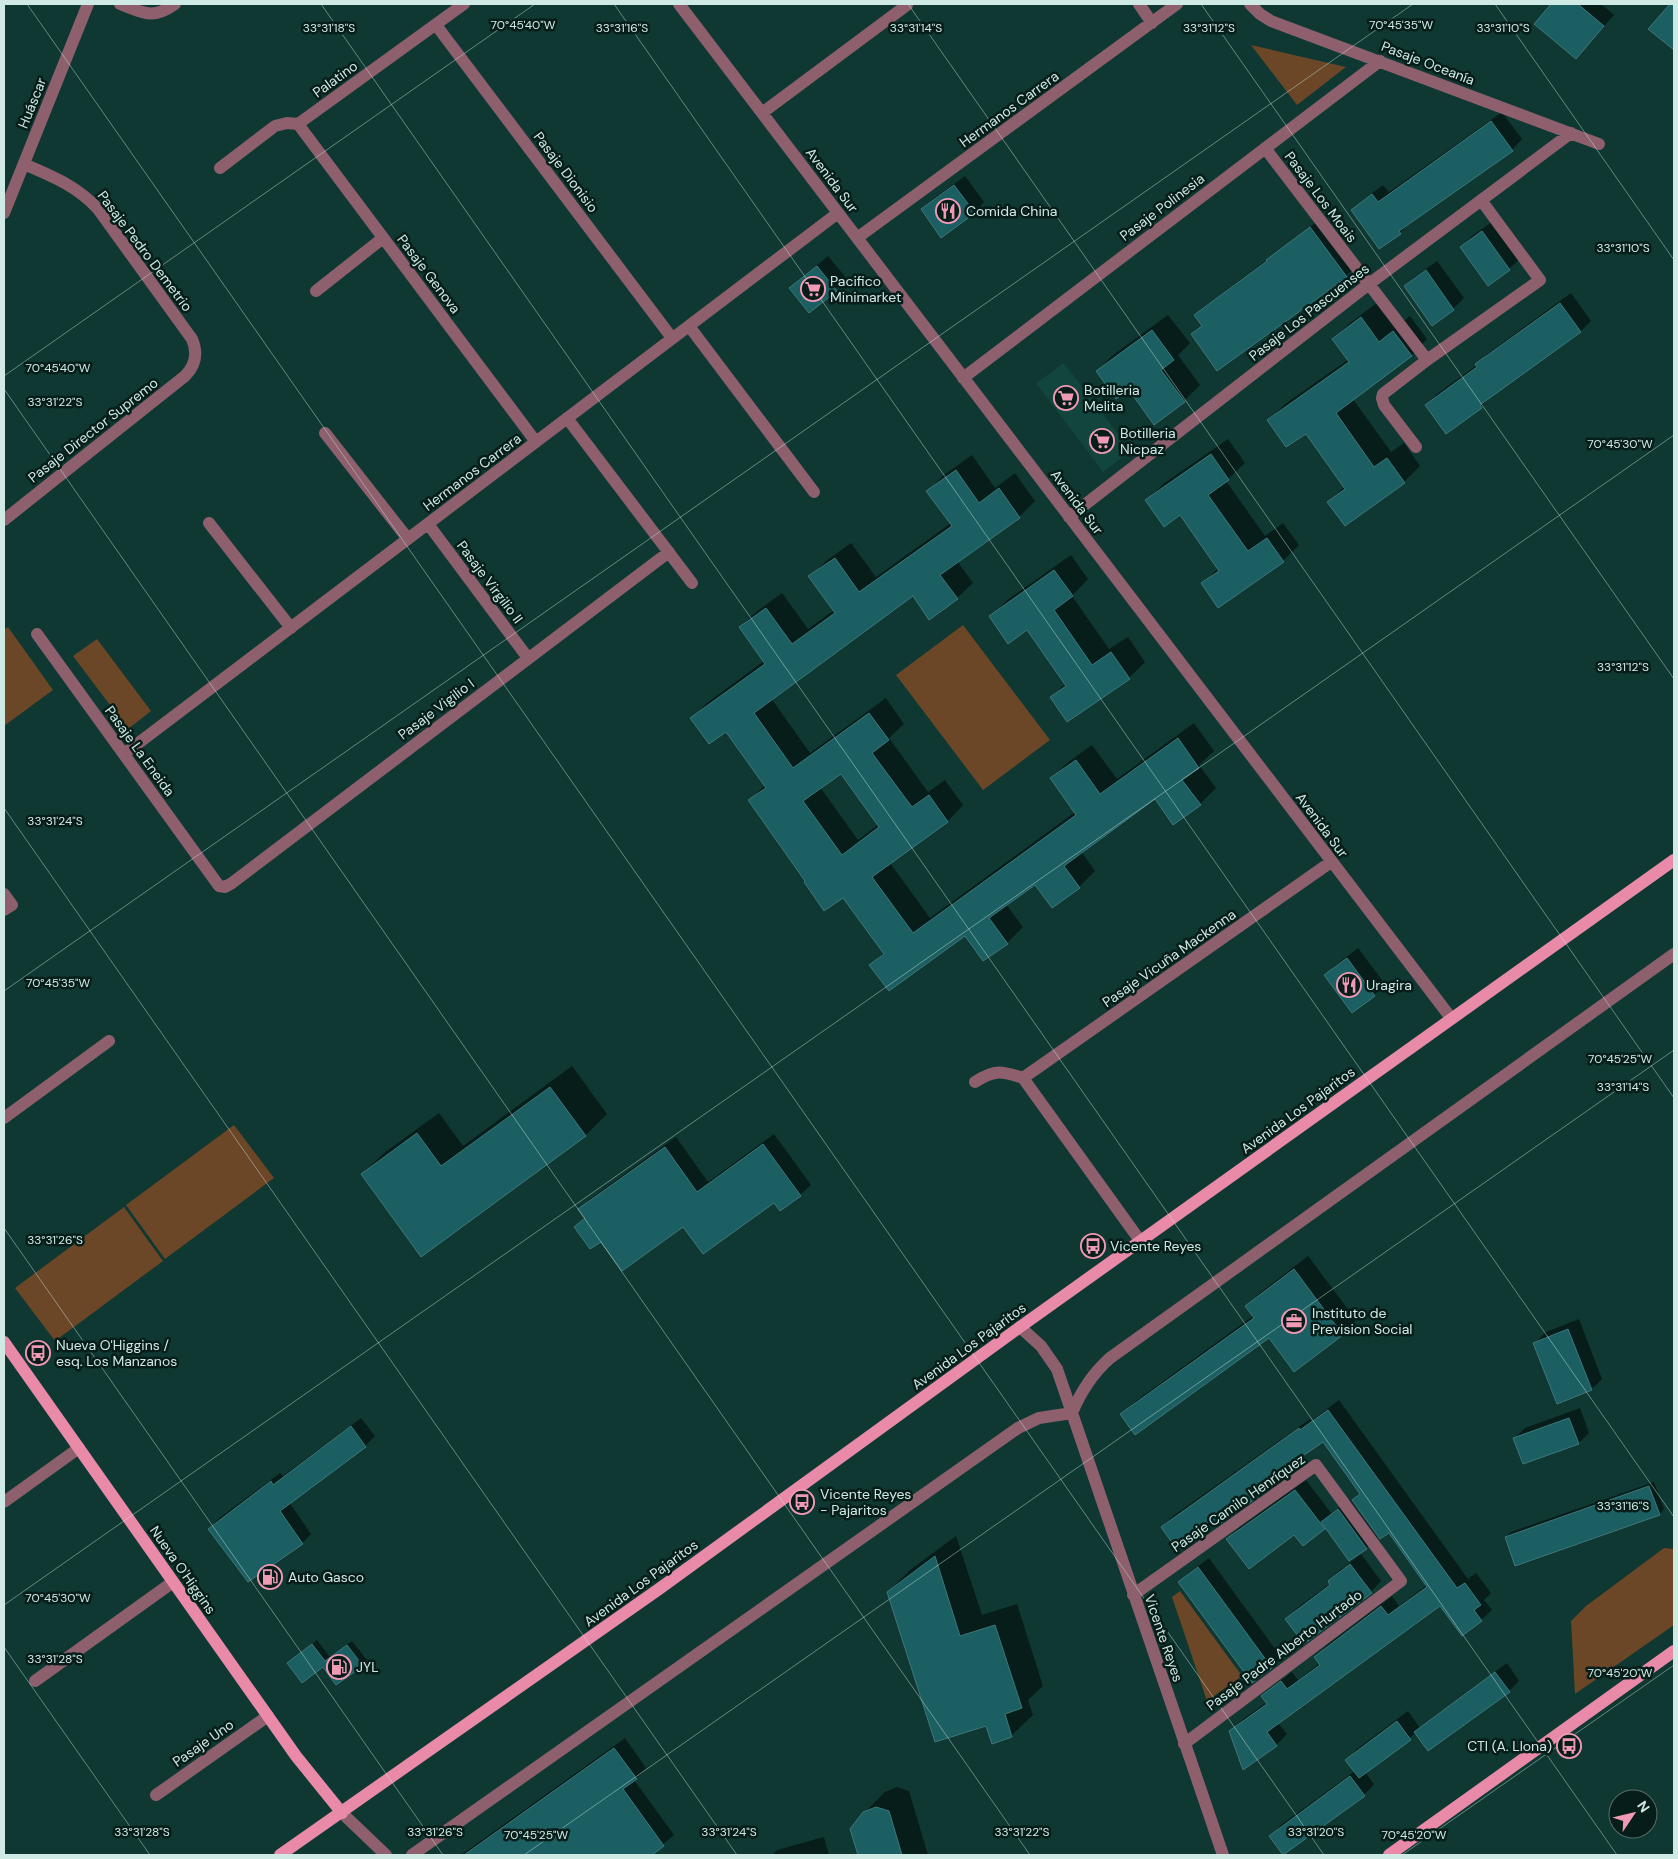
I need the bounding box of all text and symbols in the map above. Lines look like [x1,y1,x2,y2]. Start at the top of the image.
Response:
text: 70°45'40"W [491,17,556,33]
text: 70°45'35"W [1369,17,1433,33]
text: 33°31'18"S [303,20,355,36]
text: 33°31'16"S [596,20,648,36]
text: 33°31'14"S [890,20,942,36]
text: 33°31'12"S [1183,20,1235,36]
text: 33°31'10"S [1476,20,1530,36]
street label: Pasaje Oceanía [1379,37,1477,89]
street label: Palatino [309,57,361,101]
street label: Hermanos Carrera [956,67,1062,151]
street label: Huáscar [14,75,50,131]
street label: Pasaje Dionisio [530,128,602,216]
street label: Avenida Sur [802,144,862,216]
street label: Pasaje Los Moais [1281,148,1361,246]
street label: Pasaje Polinesia [1116,169,1208,245]
street label: Pasaje Pedro Demetrio [94,187,196,315]
restaurant icon: Comida China [935,198,961,224]
place label: Comida China [966,202,1057,220]
street label: Pasaje Genova [393,231,465,317]
text: 33°31'10"S [1596,240,1650,256]
street label: Pasaje Los Pascuenses [1245,259,1373,365]
place label: Pacifico Minimarket [830,272,902,306]
supermarket icon: Pacifico Minimarket [800,276,826,302]
text: 70°45'40"W [26,360,91,376]
street label: Pasaje Director Supremo [24,374,162,486]
place label: Botilleria Melita [1084,381,1140,415]
supermarket icon: Botilleria Melita [1053,385,1079,411]
text: 33°31'22"S [27,394,83,410]
place label: Botilleria Nicpaz [1120,424,1176,458]
supermarket icon: Botilleria Nicpaz [1089,428,1115,454]
street label: Hermanos Carrera [419,429,525,515]
text: 70°45'30"W [1587,436,1653,452]
street label: Avenida Sur [1047,466,1107,538]
street label: Pasaje Virgilio II [453,537,527,627]
text: 33°31'12"S [1597,659,1649,675]
street label: Pasaje Vigilio I [394,674,478,744]
street label: Pasaje La Eneida [101,702,179,800]
street label: Avenida Sur [1292,789,1352,861]
text: 33°31'24"S [27,813,83,829]
street label: Pasaje Vicuña Mackenna [1099,905,1239,1011]
restaurant icon: Uragira [1336,972,1362,998]
text: 70°45'35"W [26,975,90,991]
place label: Uragira [1366,976,1412,994]
text: 70°45'25"W [1588,1051,1652,1067]
street label: Avenida Los Pajaritos [1237,1063,1359,1157]
text: 33°31'14"S [1597,1079,1649,1095]
text: 33°31'26"S [27,1232,83,1248]
bus stop icon: Vicente Reyes [1080,1233,1106,1259]
place label: Vicente Reyes [1110,1237,1201,1255]
street label: Avenida Los Pajaritos [908,1299,1030,1393]
place label: Instituto de Prevision Social [1312,1304,1412,1338]
office icon: Instituto de Prevision Social [1281,1308,1307,1334]
place label: Nueva O'Higgins / esq. Los Manzanos [56,1336,177,1370]
bus stop icon: Nueva O'Higgins / esq. Los Manzanos [25,1340,51,1366]
street label: Pasaje Camilo Henríquez [1168,1450,1308,1556]
place label: Vicente Reyes - Pajaritos [820,1485,911,1519]
bus stop icon: Vicente Reyes - Pajaritos [789,1489,815,1515]
text: 33°31'16"S [1597,1498,1649,1514]
street label: Nueva O'Higgins [146,1522,220,1618]
street label: Avenida Los Pajaritos [580,1536,702,1630]
fuel station icon: Auto Gasco [257,1564,283,1590]
place label: Auto Gasco [288,1568,364,1586]
street label: Pasaje Padre Alberto Hurtado [1203,1585,1365,1715]
text: 70°45'30"W [25,1590,91,1606]
street label: Vicente Reyes [1141,1592,1187,1684]
text: 33°31'28"S [27,1651,83,1667]
fuel station icon: JYL [326,1654,352,1680]
place label: JYL [356,1658,379,1676]
text: 70°45'20"W [1588,1665,1653,1681]
street label: Pasaje Uno [169,1715,237,1771]
bus stop icon: CTI (A. Llona) [1556,1733,1582,1759]
place label: CTI (A. Llona) [1467,1737,1552,1755]
north arrow [1608,1789,1658,1839]
text: N [1633,1797,1654,1816]
text: 33°31'28"S [114,1824,170,1840]
text: 33°31'26"S [407,1824,463,1840]
text: 33°31'24"S [701,1824,757,1840]
text: 33°31'22"S [994,1824,1050,1840]
text: 33°31'20"S [1288,1824,1344,1840]
text: 70°45'25"W [504,1827,568,1843]
text: 70°45'20"W [1382,1827,1447,1843]

